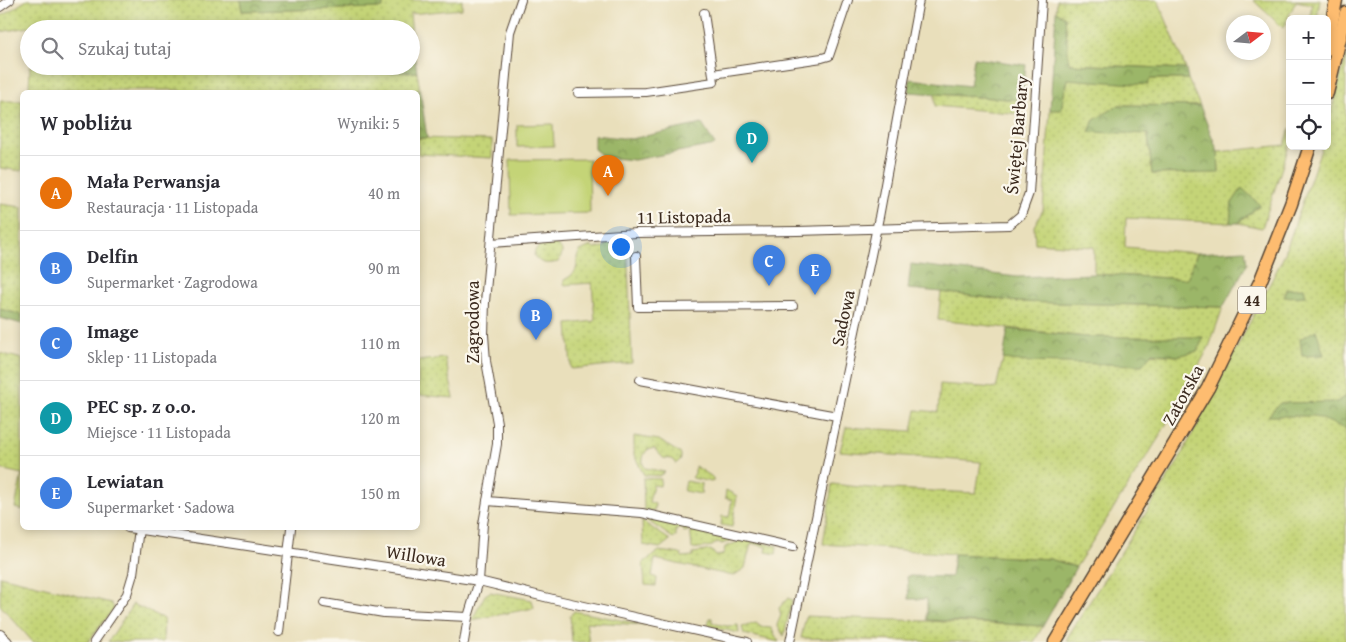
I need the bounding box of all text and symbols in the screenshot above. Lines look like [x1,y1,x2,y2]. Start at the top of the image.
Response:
north arrow [1226,15,1271,60]
map controls [1286,15,1331,150]
button: + [1286,15,1331,60]
search box [20,20,420,75]
icon: search [38,34,66,62]
text: Szukaj tutaj [78,34,172,62]
button: − [1286,60,1331,105]
street label: Świętej Barbary [998,74,1035,195]
button: locate [1286,105,1331,150]
text: W pobliżu [40,107,132,138]
text: Wyniki: 5 [337,111,400,135]
pin: D [736,122,768,163]
pin: A [592,155,624,196]
text: Mała Perwansja [87,167,220,195]
text: A [51,181,61,205]
text: 40 m [368,181,400,205]
text: Restauracja · 11 Listopada [87,195,258,219]
street label: 11 Listopada [637,202,732,231]
your location [608,234,634,260]
text: Delfin [87,242,138,270]
pin: C [753,245,785,286]
pin: E [799,254,831,295]
text: B [51,256,61,280]
text: 90 m [368,256,400,280]
text: Supermarket · Zagrodowa [87,270,258,294]
street label: Zagrodowa [459,280,486,363]
road number: 44 [1238,286,1266,314]
street label: Sadowa [823,287,862,349]
pin: B [520,299,552,340]
text: Image [87,317,139,345]
text: C [51,331,61,355]
text: 110 m [360,331,400,355]
text: Sklep · 11 Listopada [87,345,217,369]
street label: Zatorska [1155,359,1211,430]
text: PEC sp. z o.o. [87,392,196,420]
text: D [51,406,61,430]
text: 120 m [360,406,400,430]
text: Miejsce · 11 Listopada [87,420,231,444]
text: Lewiatan [87,467,164,495]
text: E [52,481,60,505]
text: 150 m [360,481,400,505]
text: Supermarket · Sadowa [87,495,235,519]
street label: Willowa [384,537,448,574]

